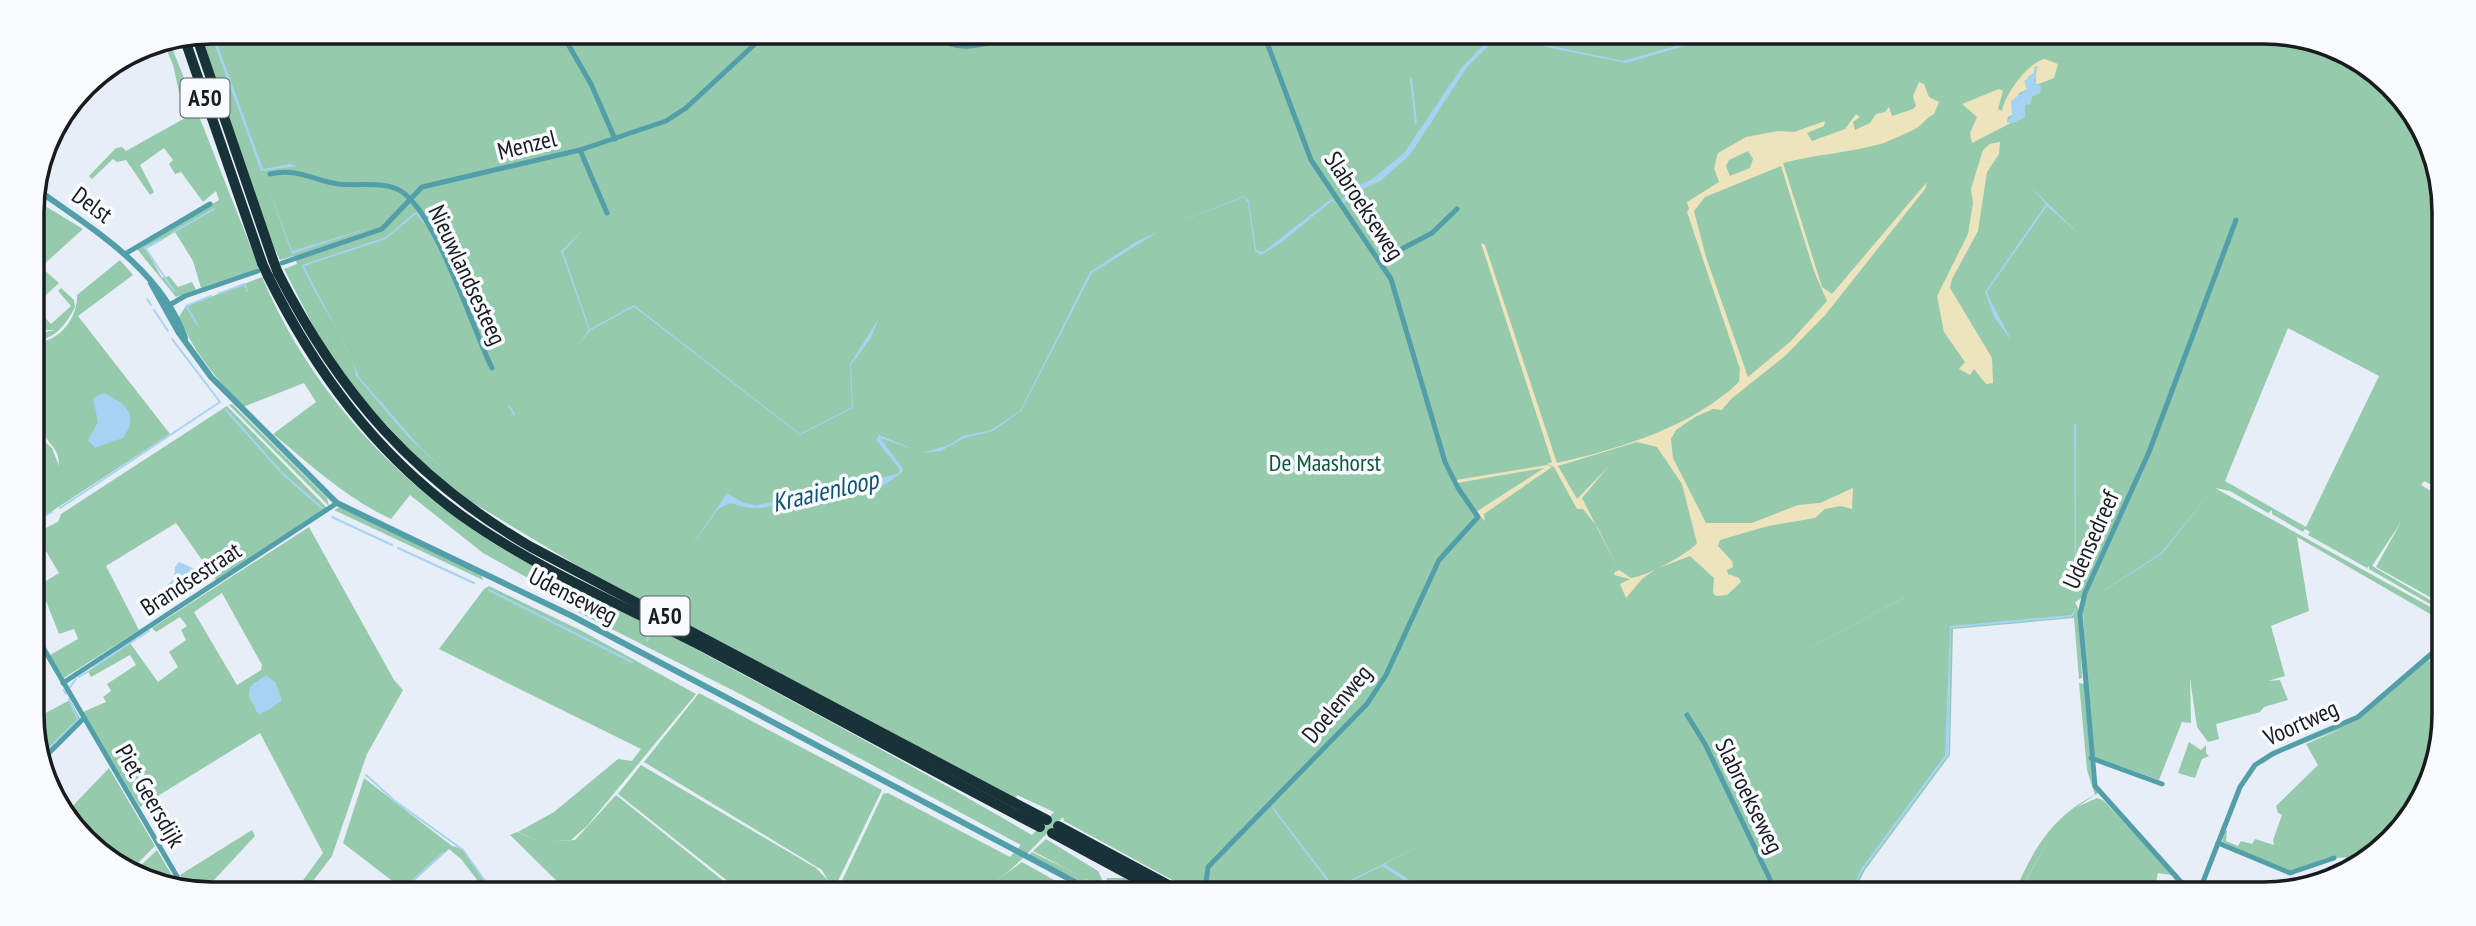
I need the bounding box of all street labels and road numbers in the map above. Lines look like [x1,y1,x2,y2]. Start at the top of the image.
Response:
road number: A50 [180,78,230,118]
street label: Menzel [494,122,560,167]
street label: Slabroekseweg [1318,145,1411,266]
street label: Delst [66,179,119,230]
street label: Nieuwlandsesteeg [421,200,513,350]
street label: Udensedreef [2055,485,2126,594]
street label: Brandsestraat [135,534,247,622]
street label: Udenseweg [524,560,623,631]
road number: A50 [640,596,690,636]
street label: Doelenweg [1295,658,1378,749]
street label: Voortweg [2258,692,2343,753]
street label: Slabroekseweg [1708,733,1791,858]
street label: Piet Geersdijk [109,739,193,853]

